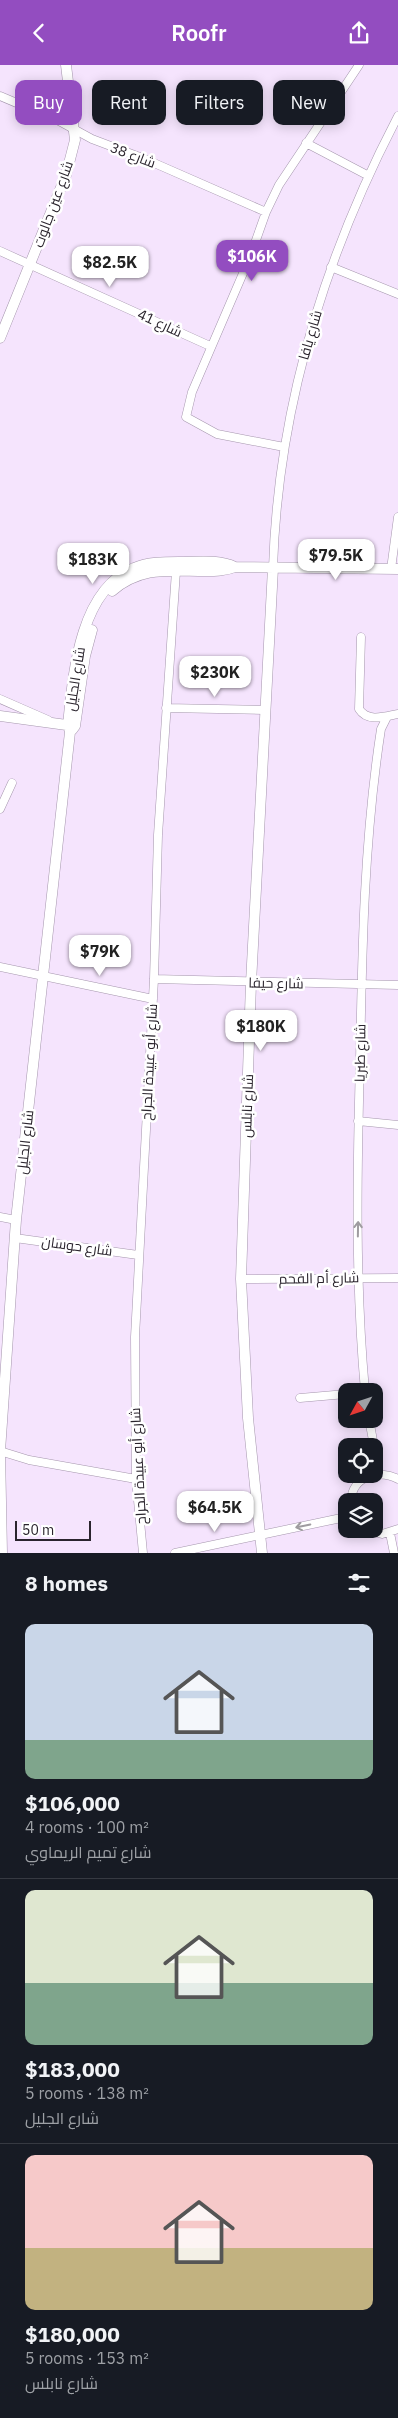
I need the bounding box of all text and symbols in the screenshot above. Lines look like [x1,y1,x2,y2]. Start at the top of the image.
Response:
text: Roofr [171,18,227,47]
icon: back [25,19,53,47]
icon: share [345,19,373,47]
chip: Buy [15,80,82,125]
chip: Rent [92,80,166,125]
chip: Filters [176,80,263,125]
chip: New [273,80,345,125]
street label: شارع 38 [108,138,158,172]
street label: شارع عين جالوت [29,158,77,250]
pin: $106K [217,239,287,282]
pin: $82.5K [69,245,151,288]
text: $106K [227,246,277,266]
text: $82.5K [83,252,137,272]
street label: شارع 41 [135,305,185,341]
street label: شارع يافا [294,308,326,362]
pin: $79.5K [295,539,377,581]
pin: $183K [58,543,128,585]
text: $79.5K [309,545,363,565]
text: $183K [68,549,118,569]
street label: شارع الجليل [61,646,89,712]
pin: $230K [180,655,250,698]
text: $230K [190,662,240,682]
pin: $79K [70,935,130,977]
text: $79K [80,941,120,961]
street label: شارع حيفا [248,974,304,992]
street label: شارع أبو عبيدة الجراح [137,1003,161,1121]
pin: $180K [226,1009,296,1052]
text: $180K [236,1016,286,1036]
street label: شارع طبريا [350,1024,370,1082]
street label: شارع نابلس [237,1074,257,1138]
street label: شارع الجليل [13,1109,37,1175]
one-way arrow [353,1221,363,1238]
street label: شارع حوسان [40,1232,114,1260]
street label: شارع أم الفحم [279,1268,359,1289]
north arrow [338,1383,382,1427]
map controls [338,1383,383,1538]
street label: شارع أبو عبيدة الجراح [126,1407,150,1525]
button: locate [338,1438,383,1483]
pin: $64.5K [174,1491,256,1533]
button: layers [338,1493,383,1538]
text: $64.5K [188,1497,242,1517]
scale bar [15,1518,91,1541]
text: 50 m [22,1521,54,1539]
one-way arrow [295,1522,311,1532]
text: 8 homes [25,1569,108,1597]
icon: filters [345,1569,373,1597]
icon: home [154,1657,244,1747]
text: $106,000 [25,1789,120,1817]
text: 4 rooms · 100 m² [25,1817,149,1837]
text: شارع تميم الريماوي [25,1842,152,1862]
icon: home [154,1922,244,2012]
text: $183,000 [25,2055,120,2083]
text: 5 rooms · 138 m² [25,2083,149,2103]
text: شارع الجليل [25,2108,99,2128]
icon: home [154,2187,244,2277]
text: $180,000 [25,2320,120,2348]
text: 5 rooms · 153 m² [25,2348,149,2368]
text: شارع نابلس [25,2373,98,2393]

